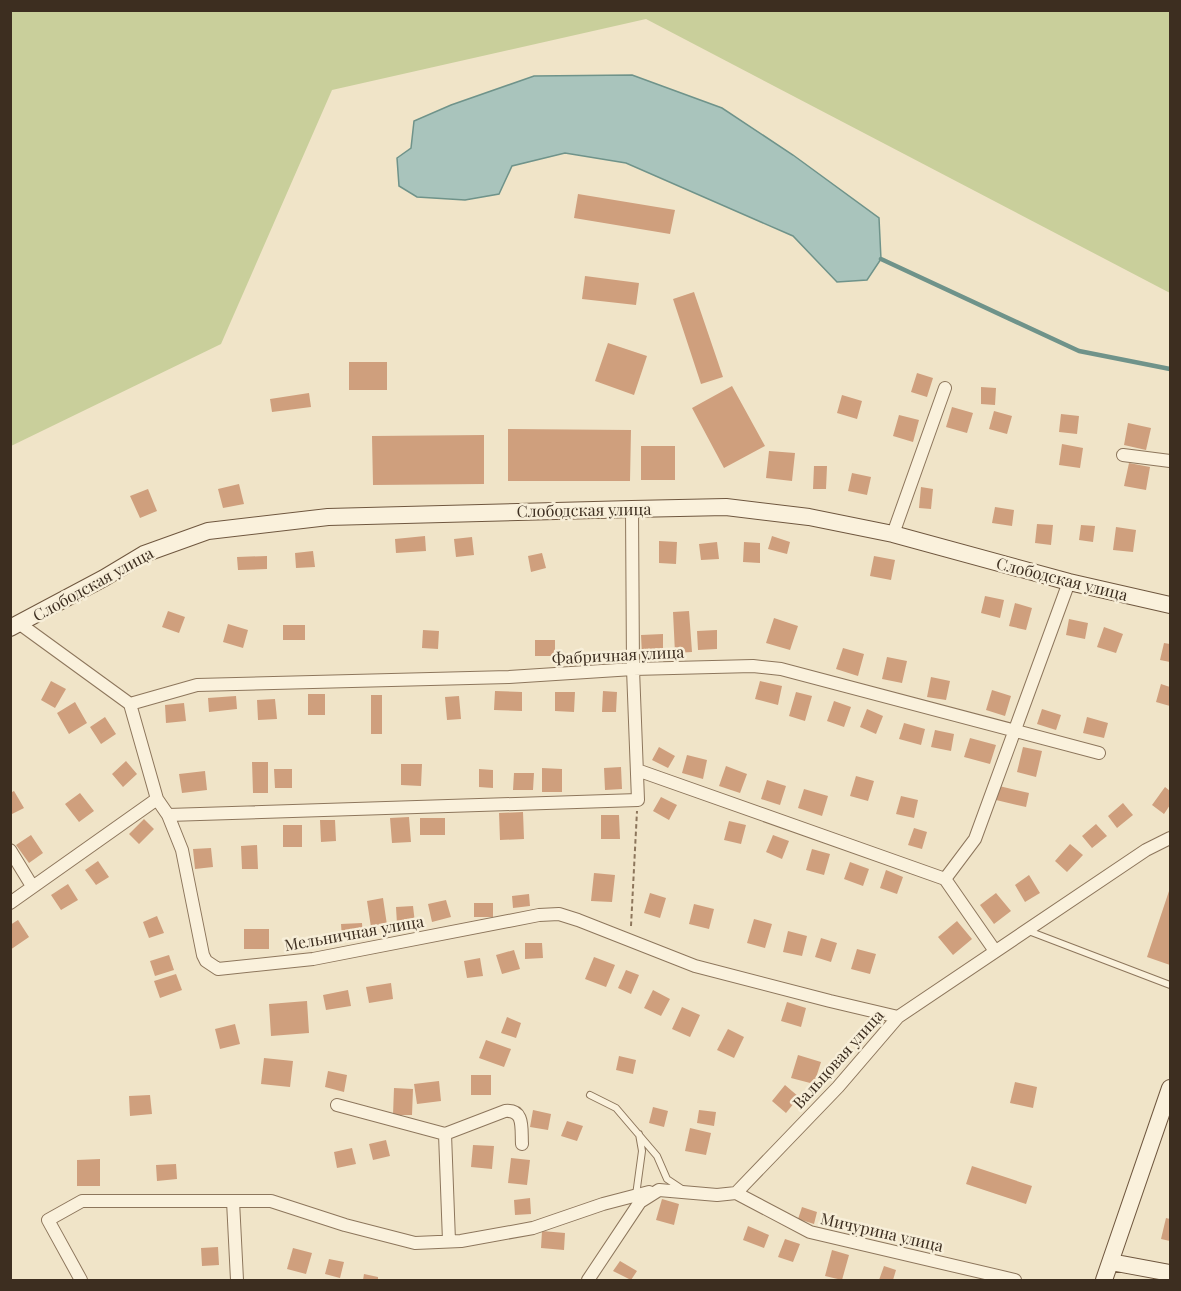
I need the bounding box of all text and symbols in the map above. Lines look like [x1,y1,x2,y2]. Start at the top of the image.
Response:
street label: Слободская улица [517,498,652,521]
street label: Слободская улица [29,542,157,625]
street label: Слободская улица [994,552,1130,605]
street label: Фабричная улица [551,641,685,668]
street label: Мельничная улица [283,910,425,955]
street label: Вальцовая улица [788,1005,888,1113]
street label: Мичурина улица [819,1207,946,1256]

